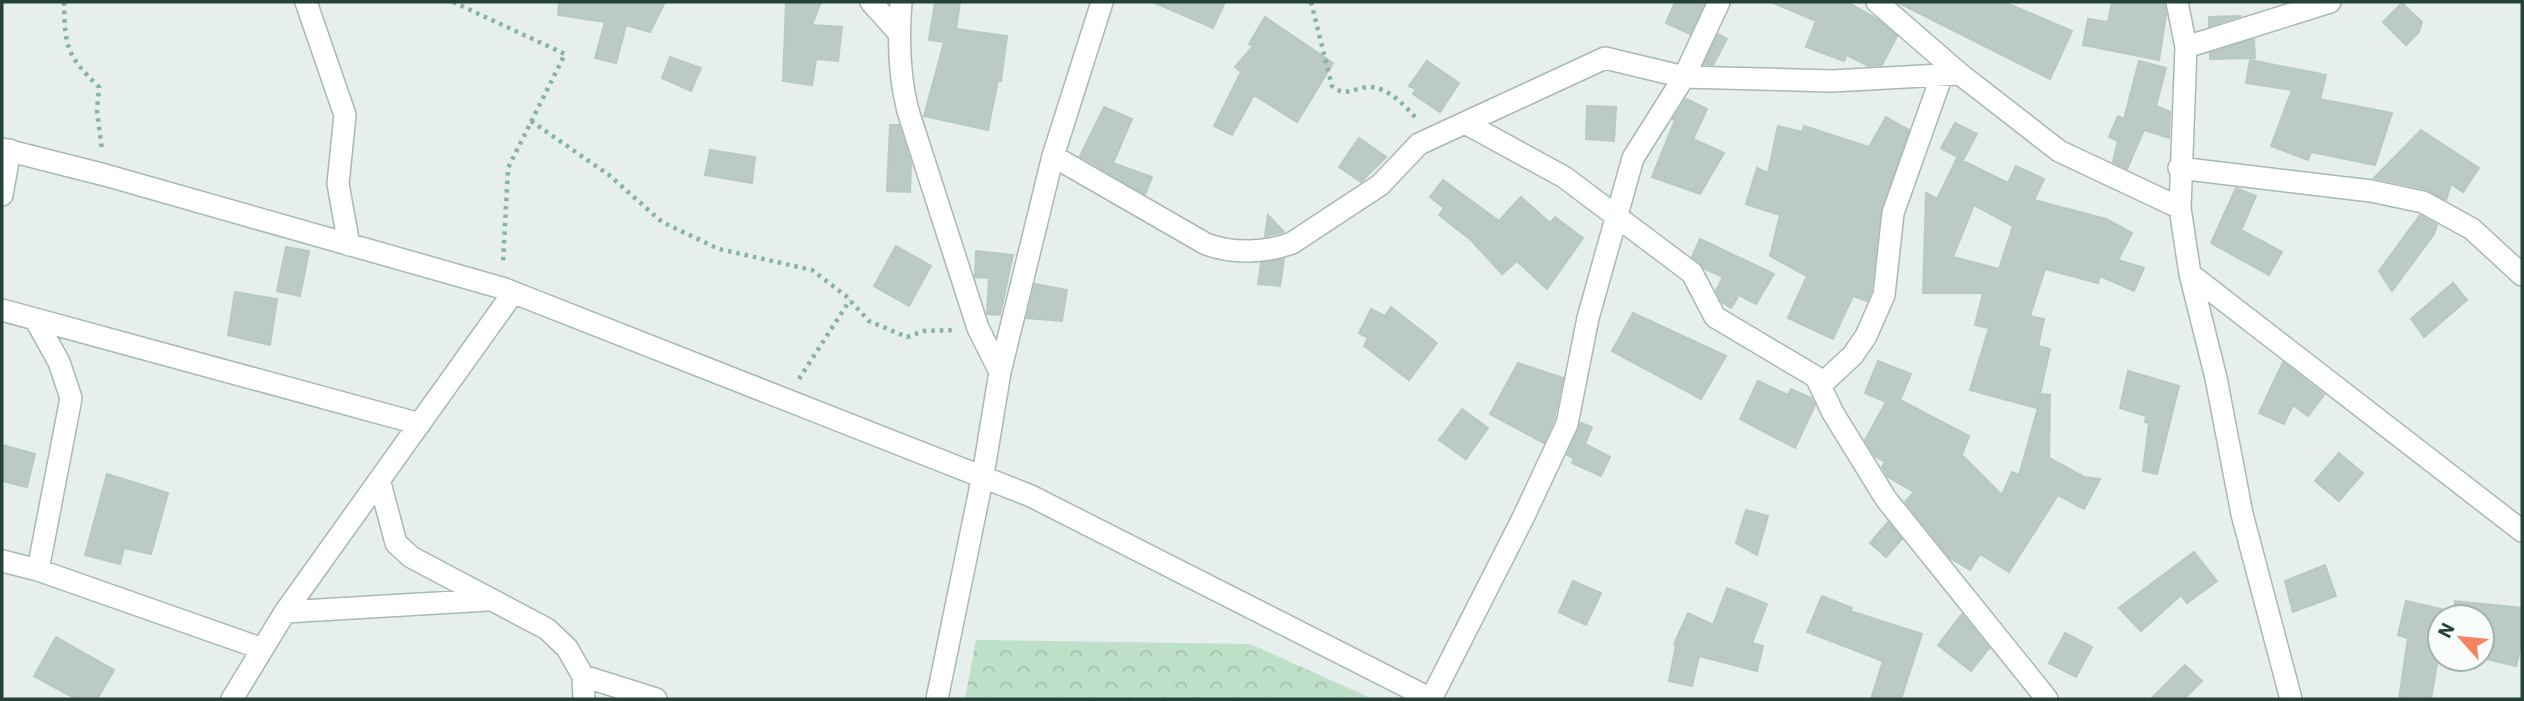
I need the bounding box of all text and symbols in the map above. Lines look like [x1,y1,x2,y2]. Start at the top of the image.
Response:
north arrow [2426,603,2496,673]
text: N [2432,619,2460,642]

